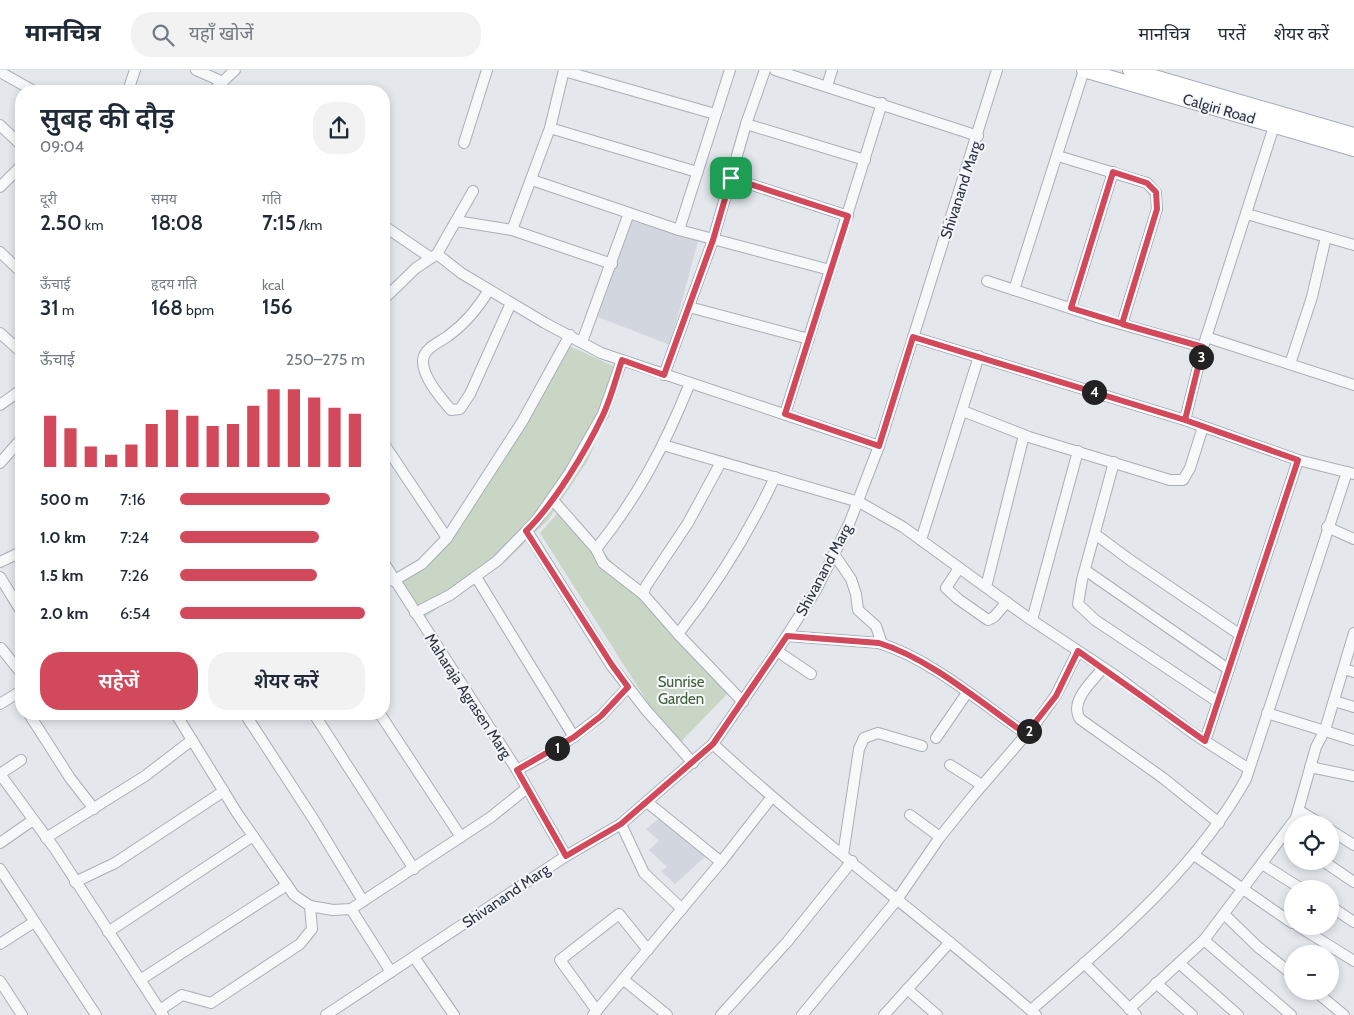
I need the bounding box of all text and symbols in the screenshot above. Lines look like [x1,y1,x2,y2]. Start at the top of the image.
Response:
search box [131,12,481,57]
text: मानचित्र [25,18,101,47]
icon: search [149,21,177,49]
text: यहाँ खोजें [189,22,254,45]
text: मानचित्र [1138,23,1190,45]
text: परतें [1218,23,1246,45]
text: शेयर करें [1274,23,1329,45]
street label: Calgiri Road [1181,90,1257,128]
text: सुबह की दौड़ [40,101,174,135]
button: share [313,102,365,154]
text: 09:04 [40,137,84,156]
street label: Shivanand Marg [937,138,985,241]
pin [710,157,752,199]
icon: arrive [717,164,745,192]
text: दूरी [40,190,57,208]
text: समय [151,190,177,208]
text: गति [262,190,282,208]
text: 2.50 [40,210,82,235]
text: 18:08 [151,210,203,235]
text: 7:15 [262,210,296,235]
text: km [82,216,103,234]
text: /km [296,216,322,234]
text: ऊँचाई [40,275,70,293]
text: हृदय गति [151,275,197,293]
text: kcal [262,276,284,294]
text: 156 [262,294,293,319]
text: 31 [40,295,59,320]
text: 168 [151,295,183,320]
text: m [59,301,74,319]
text: bpm [183,301,214,319]
pin: 3 [1188,344,1214,370]
text: 3 [1198,348,1205,366]
text: ऊँचाई [40,350,75,369]
text: 250–275 m [286,350,365,369]
pin: 4 [1082,380,1106,404]
text: 4 [1090,383,1099,401]
text: 500 m [40,490,89,509]
text: 7:16 [120,490,146,509]
street label: Shivanand Marg [792,520,856,619]
text: 1.0 km [40,528,86,547]
text: 7:24 [120,528,149,547]
text: 1.5 km [40,566,83,585]
text: 7:26 [120,566,149,585]
text: 2.0 km [40,604,88,623]
text: 6:54 [120,604,150,623]
street label: Maharaja Agrasen Marg [421,630,516,762]
button: सहेजें [40,652,198,710]
button: शेयर करें [208,652,365,710]
park label: Sunrise Garden [658,673,705,708]
pin: 2 [1016,718,1042,744]
text: 2 [1026,722,1033,740]
pin: 1 [544,736,570,760]
text: 1 [555,739,560,757]
map controls [1284,815,1339,1000]
button: locate [1284,815,1339,870]
street label: Shivanand Marg [459,860,554,932]
button: + [1284,880,1339,935]
button: − [1284,945,1339,1000]

